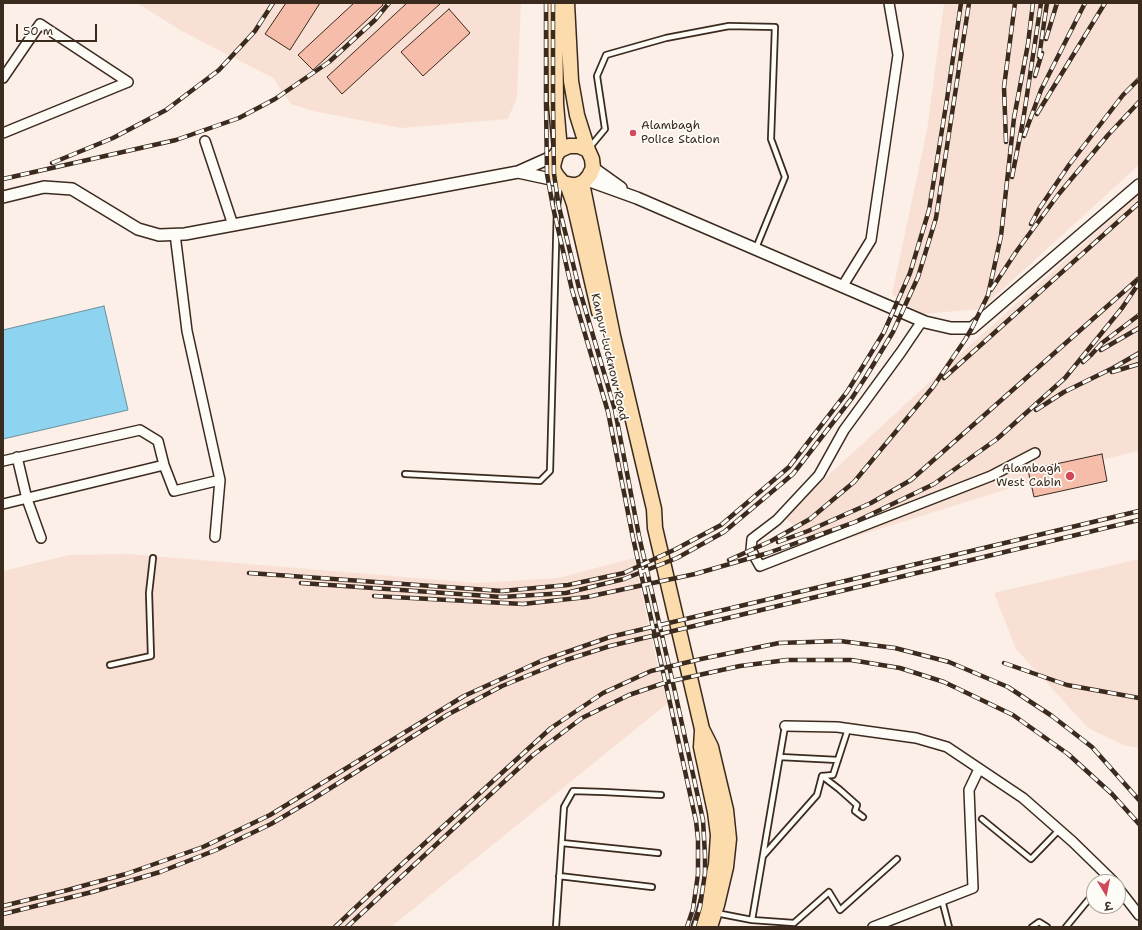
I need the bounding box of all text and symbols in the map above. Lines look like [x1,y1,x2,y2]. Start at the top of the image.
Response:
scale bar [18,16,99,42]
text: 50 m [23,23,53,39]
place label: Alambagh Police Station [641,119,720,147]
marker: Alambagh Police Station [628,128,638,138]
street label: Kanpur-Lucknow Road [587,292,631,422]
place label: Alambagh West Cabin [996,462,1061,490]
marker: Alambagh West Cabin [1064,470,1076,482]
north arrow [1086,874,1126,914]
text: उ [1103,897,1113,913]

